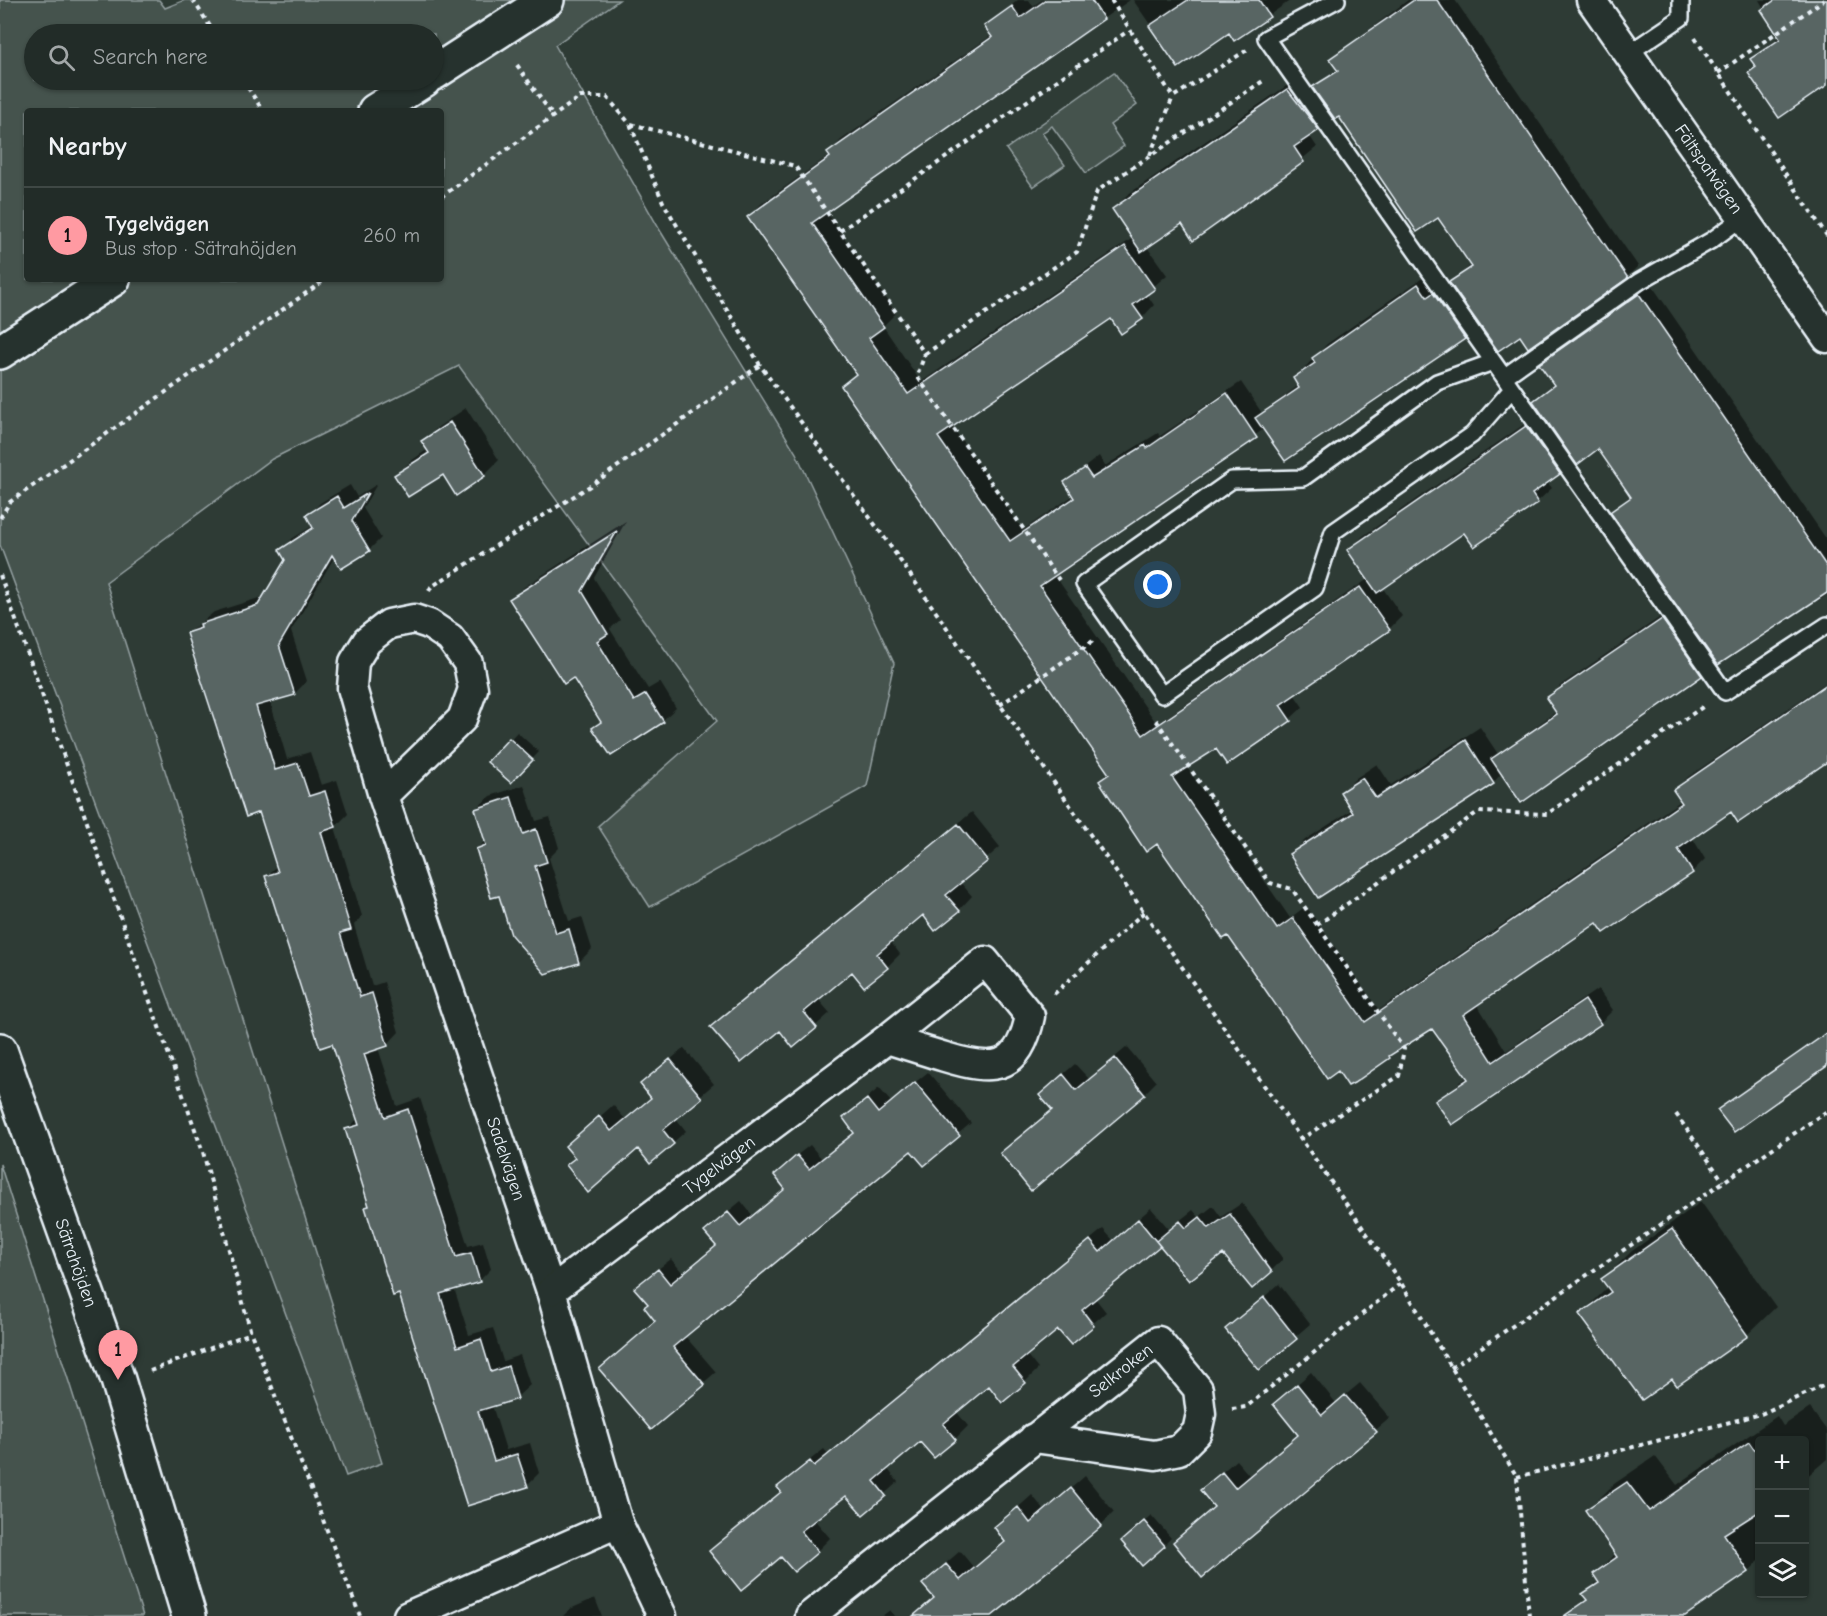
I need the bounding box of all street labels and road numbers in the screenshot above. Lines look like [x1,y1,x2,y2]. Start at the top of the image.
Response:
street label: Fältspatvägen [1670,120,1747,218]
street label: Sadelvägen [482,1114,530,1203]
street label: Tygelvägen [679,1131,759,1199]
street label: Sätrahöjden [51,1216,102,1310]
street label: Selkroken [1085,1339,1157,1402]

